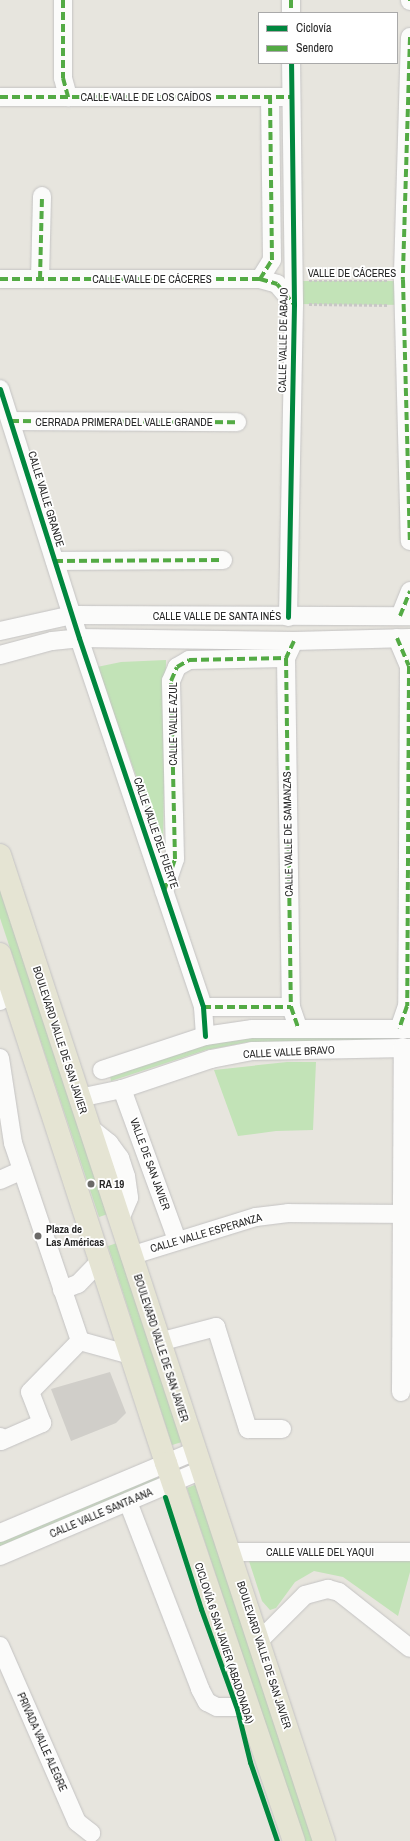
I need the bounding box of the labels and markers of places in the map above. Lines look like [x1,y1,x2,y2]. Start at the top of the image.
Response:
place label: RA 19 [99,1177,125,1191]
marker: RA 19 [86,1179,96,1189]
place label: Plaza de Las Américas [46,1223,105,1249]
marker: Plaza de Las Américas [33,1231,43,1241]

